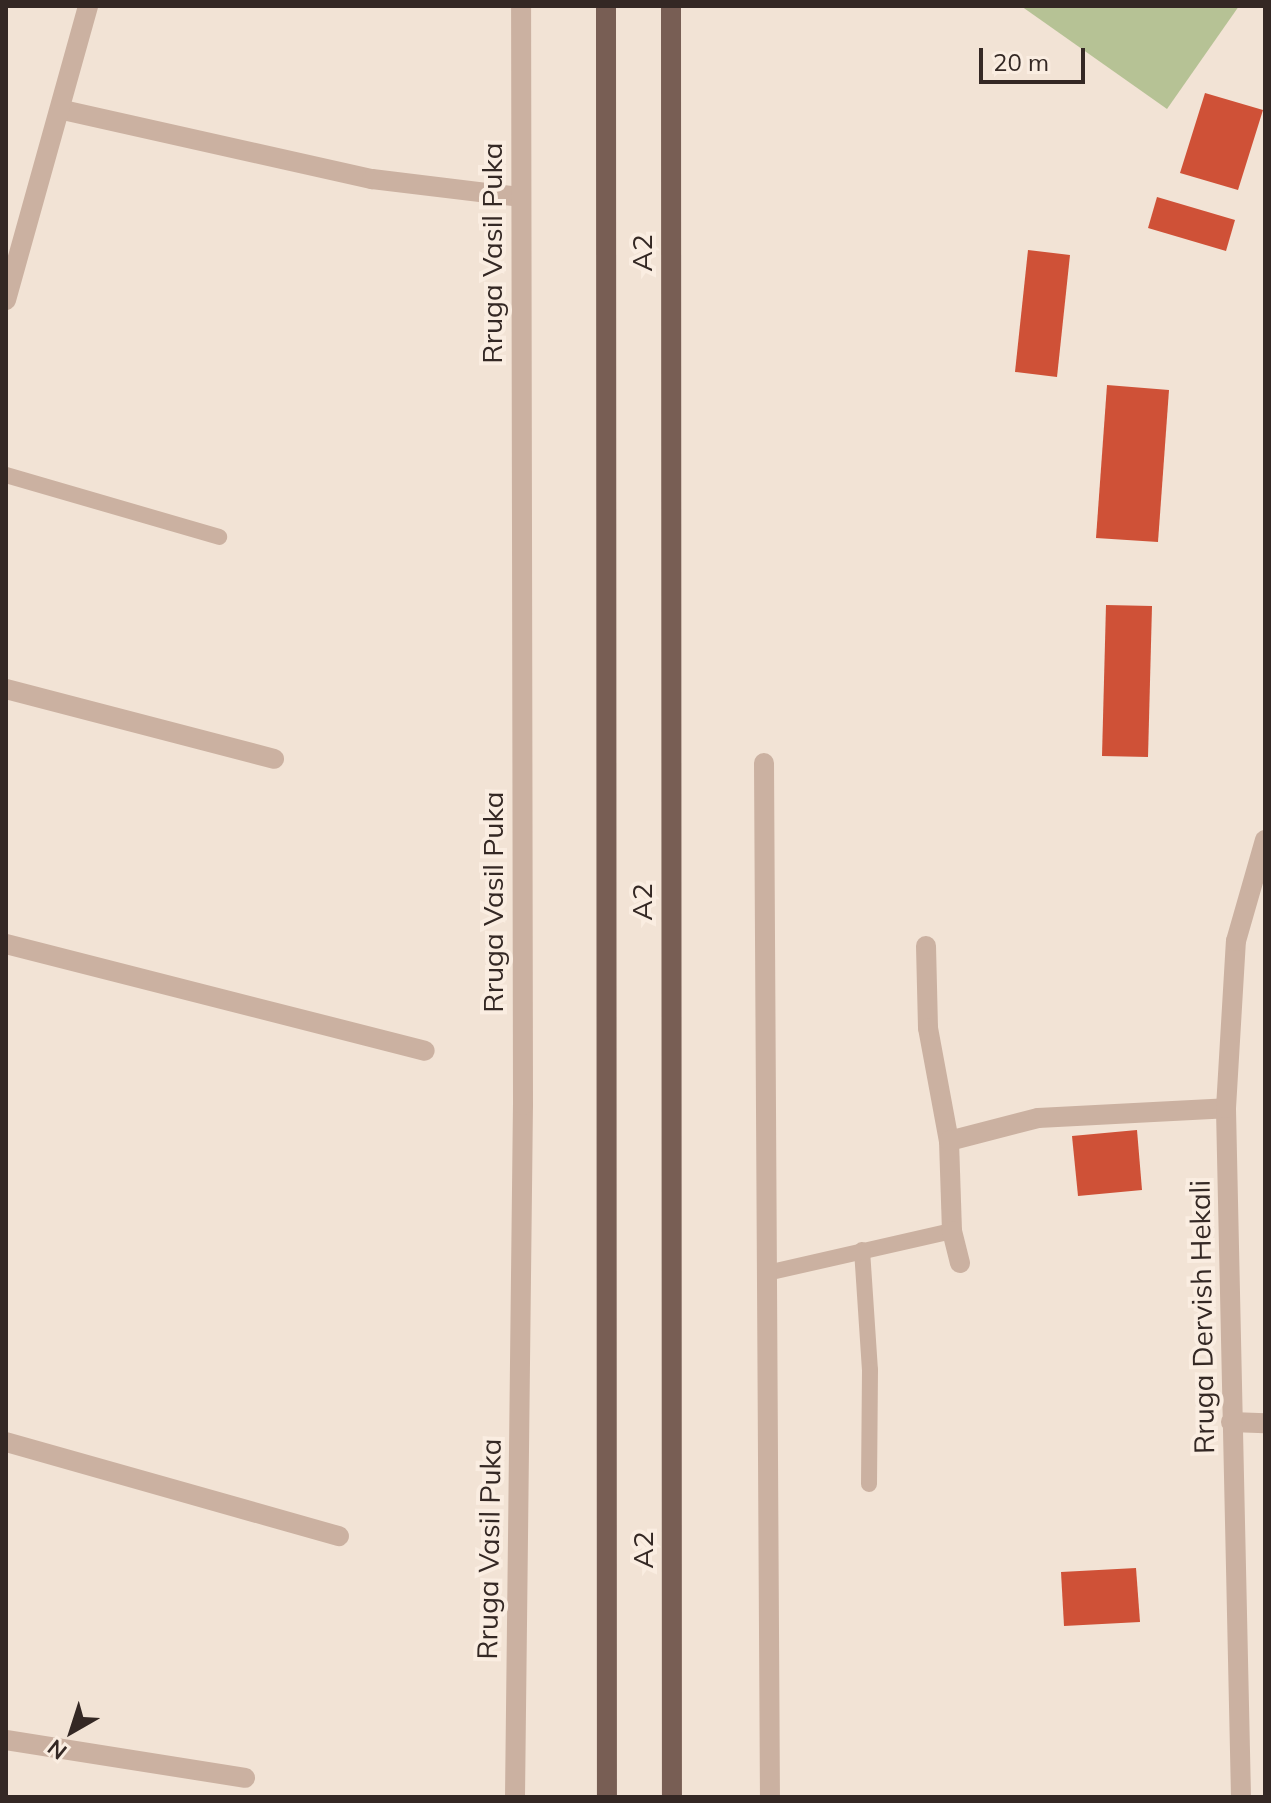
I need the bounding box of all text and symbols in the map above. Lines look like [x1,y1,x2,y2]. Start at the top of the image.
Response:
scale bar [983,32,1089,82]
text: 20 m [993,47,1049,77]
street label: Rruga Vasil Puka [475,142,509,364]
street label: A2 [625,234,659,272]
street label: Rruga Vasil Puka [476,791,510,1013]
street label: A2 [625,883,659,921]
street label: Rruga Dervish Hekali [1183,1180,1221,1454]
street label: Rruga Vasil Puka [470,1438,508,1660]
street label: A2 [626,1531,660,1569]
north arrow [32,1691,112,1771]
text: N [42,1734,72,1766]

